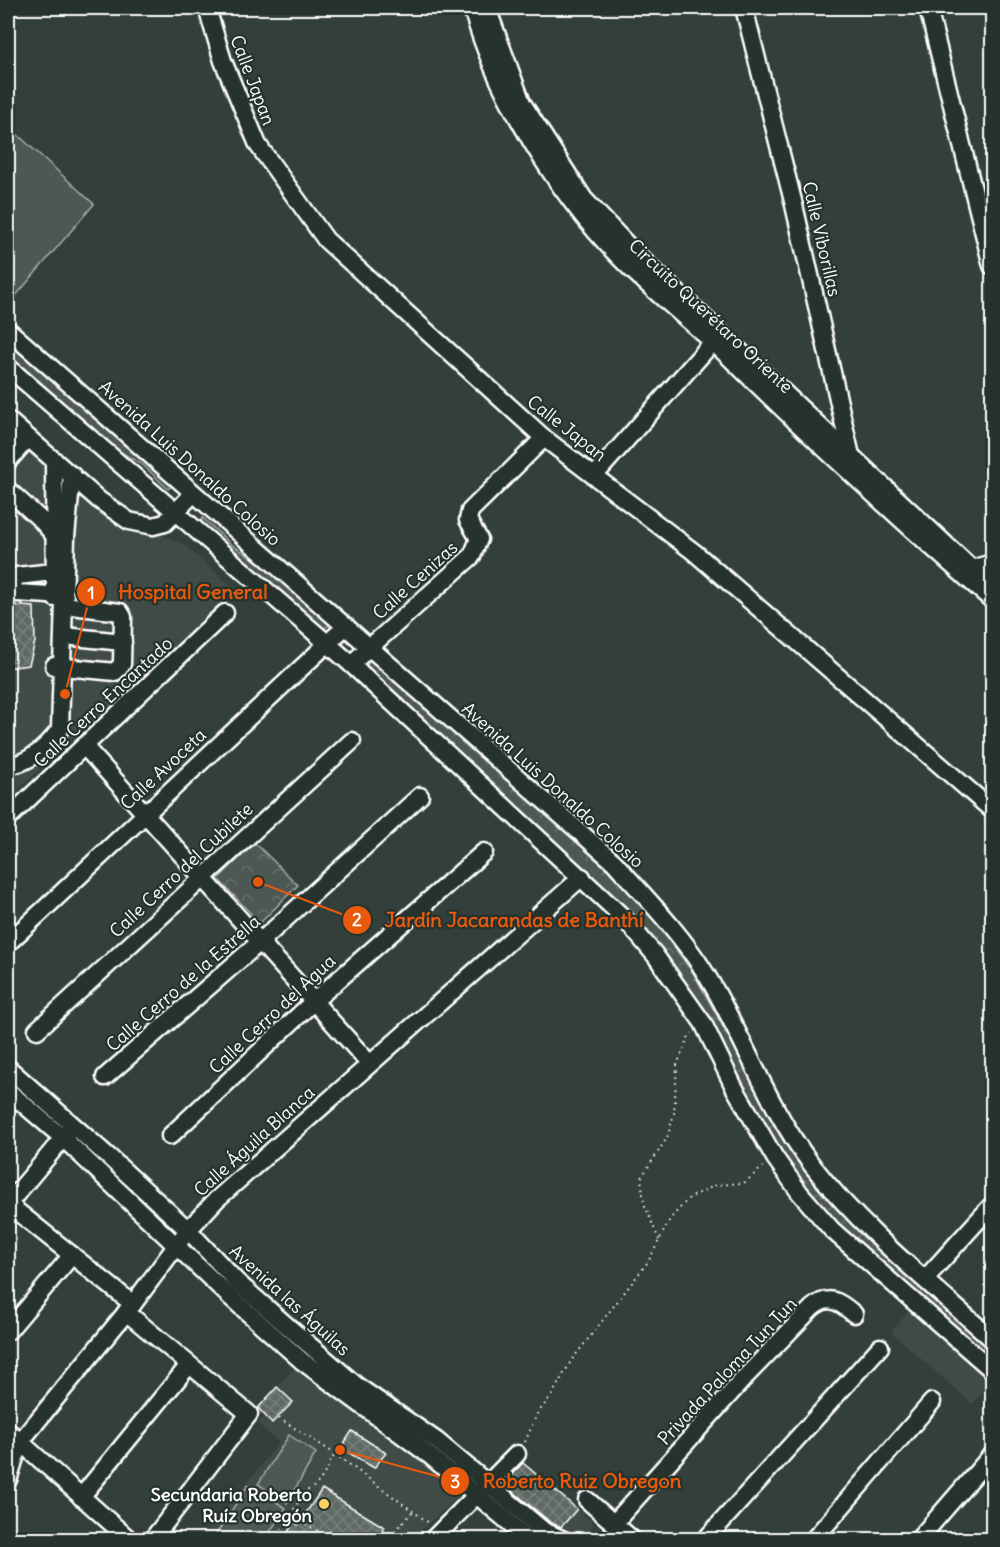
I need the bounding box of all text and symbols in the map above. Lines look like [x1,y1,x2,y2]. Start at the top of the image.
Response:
street label: Calle Japan [225,32,281,128]
street label: Calle Viborillas [798,179,846,299]
street label: Circuito Querétaro Oriente [624,234,798,398]
street label: Avenida Luis Donaldo Colosio [94,375,286,551]
street label: Calle Japan [523,390,611,466]
street label: Calle Cenizas [368,536,462,624]
callout: Hospital General [76,573,280,611]
text: Hospital General [118,579,268,604]
text: 1 [87,581,95,604]
street label: Calle Cerro Encantado [29,632,177,772]
street label: Avenida Luis Donaldo Colosio [457,697,649,873]
street label: Calle Avoceta [115,723,211,815]
street label: Calle Cerro del Cubilete [104,798,258,942]
callout: Jardín Jacarandas de Banthí [342,901,655,939]
text: Jardín Jacarandas de Banthí [385,907,644,932]
text: 2 [352,908,362,931]
street label: Calle Cerro de la Estrella [101,910,265,1056]
street label: Calle Cerro del Agua [204,949,340,1079]
street label: Calle Águila Blanca [189,1081,319,1201]
street label: Avenida las Águilas [225,1240,355,1360]
street label: Privada Paloma Tun Tun [652,1292,802,1450]
callout: Roberto Ruiz Obregon [440,1462,693,1500]
text: Roberto Ruiz Obregon [483,1468,682,1493]
text: 3 [450,1470,460,1493]
place label: Secundaria Roberto Ruíz Obregón [151,1483,313,1527]
marker: Secundaria Roberto Ruíz Obregón [317,1497,331,1511]

